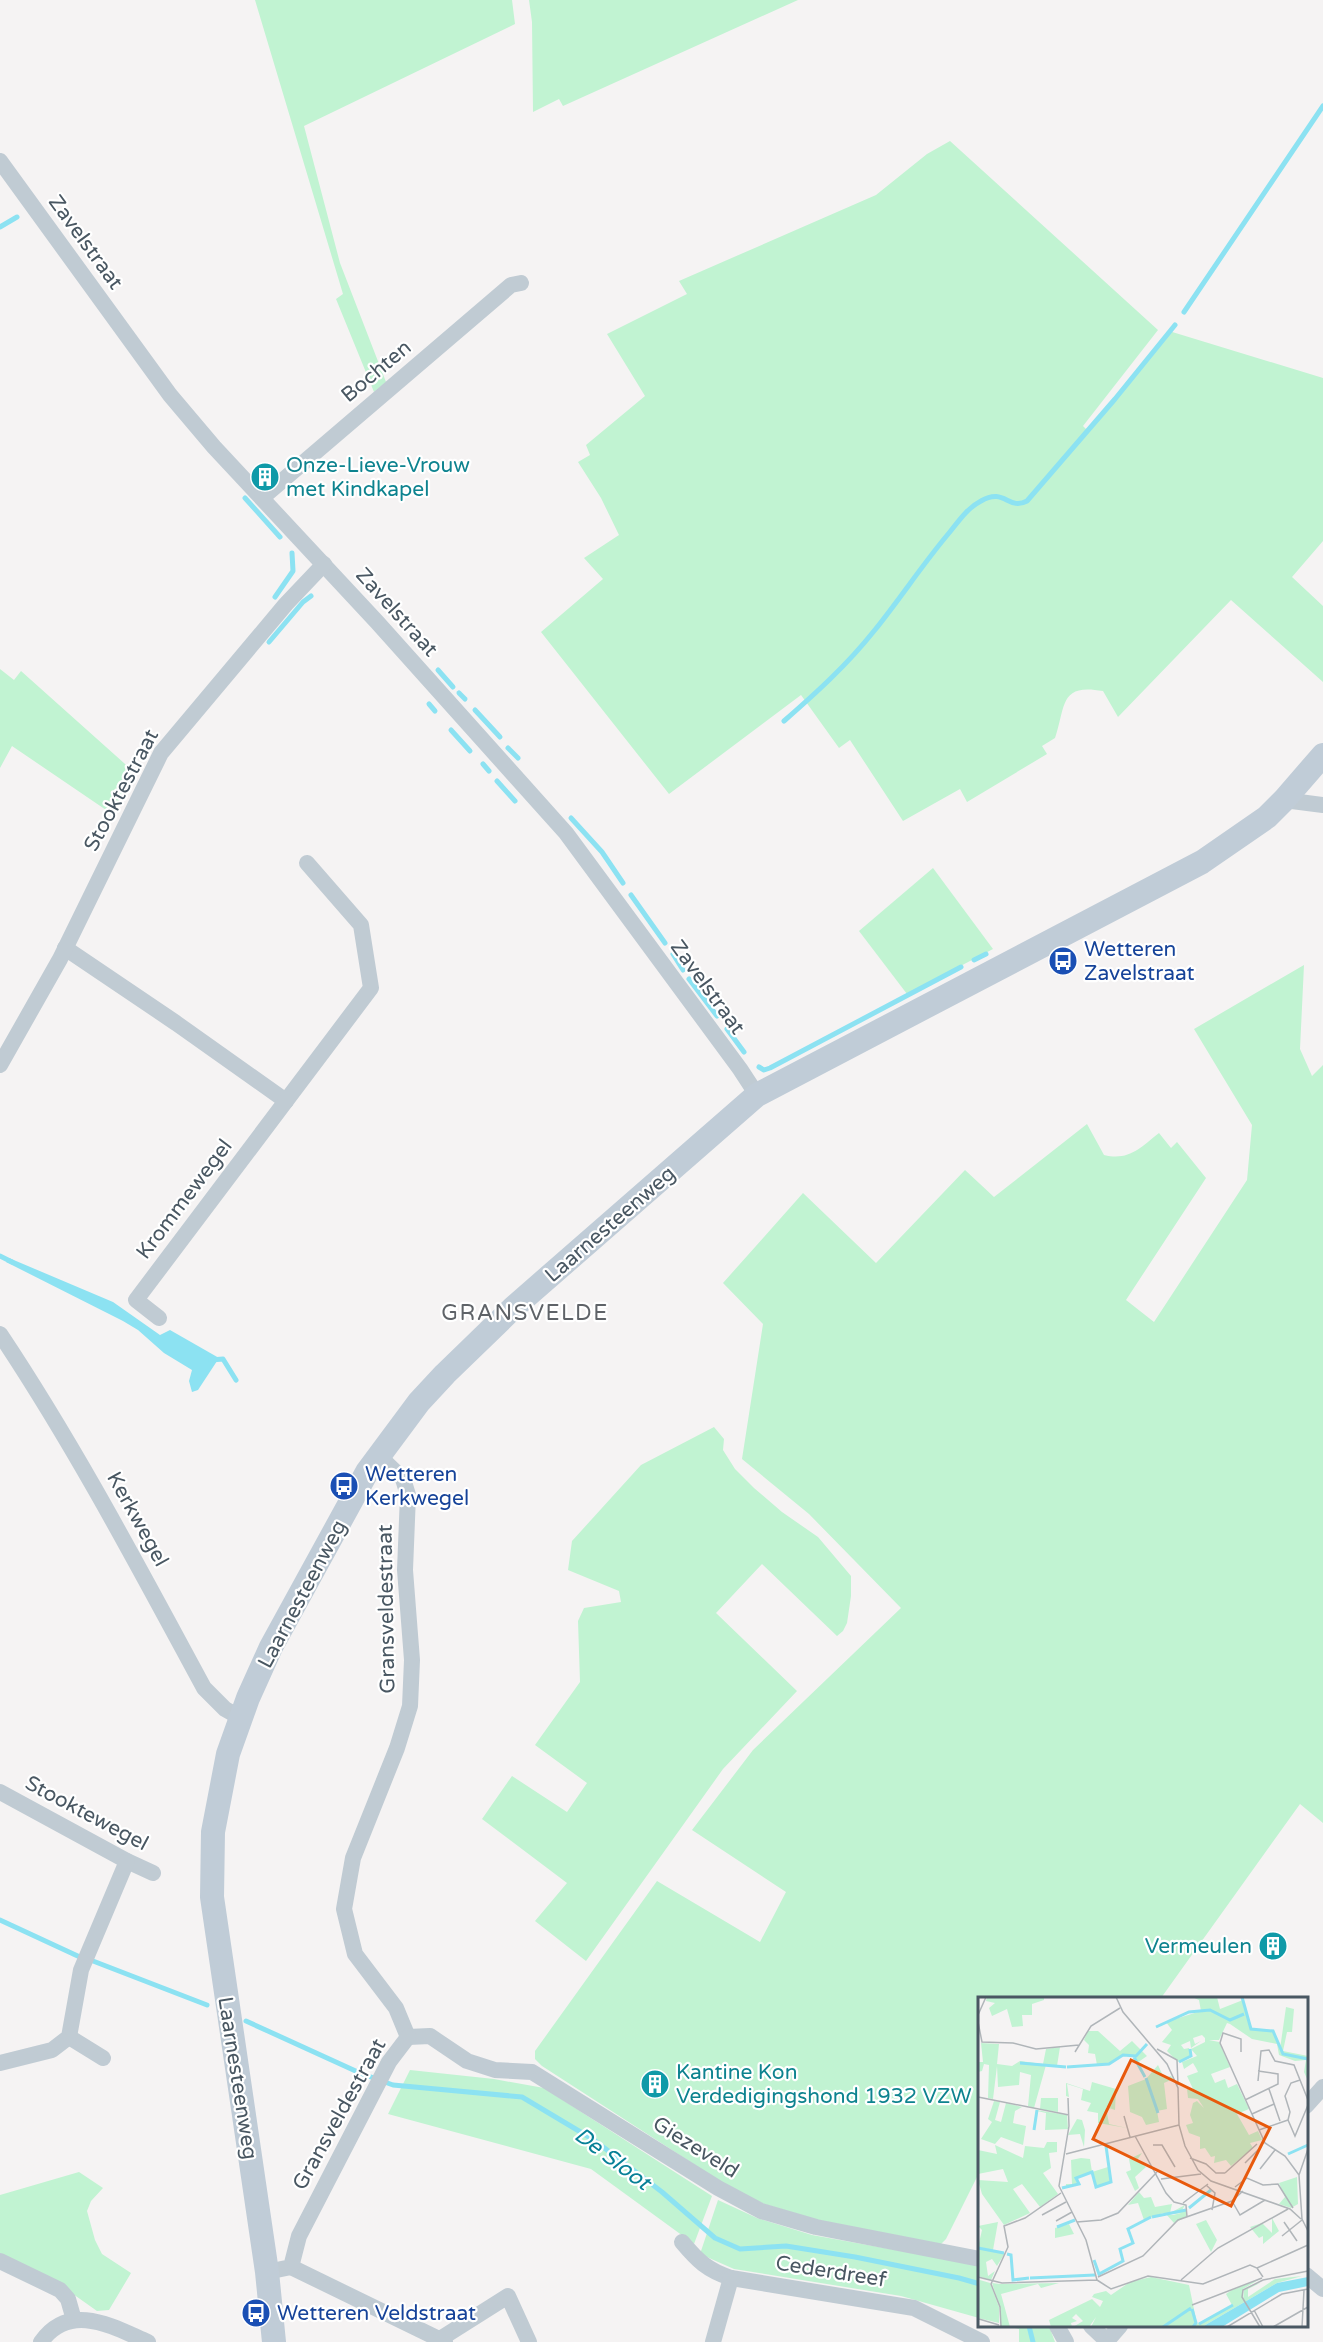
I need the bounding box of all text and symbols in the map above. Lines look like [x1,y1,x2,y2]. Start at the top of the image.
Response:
street label: Zavelstraat [43,190,128,294]
street label: Bochten [336,335,416,408]
place label: Onze-Lieve-Vrouw met Kindkapel [286,453,470,502]
building icon: Onze-Lieve-Vrouw met Kindkapel [249,461,281,493]
street label: Zavelstraat [350,563,443,662]
street label: Stooktestraat [79,725,164,855]
street label: Zavelstraat [665,935,750,1039]
place label: Wetteren Zavelstraat [1084,937,1195,986]
bus stop icon: Wetteren Zavelstraat [1047,945,1079,977]
street label: Krommewegel [131,1134,238,1264]
street label: Laarnesteenweg [540,1161,681,1288]
district label: GRANSVELDE [441,1300,609,1326]
place label: Wetteren Kerkwegel [365,1462,469,1511]
street label: Kerkwegel [101,1468,174,1571]
bus stop icon: Wetteren Kerkwegel [328,1470,360,1502]
street label: Laarnesteenweg [253,1516,352,1673]
street label: Gransveldestraat [373,1524,400,1694]
street label: Stooktewegel [21,1771,153,1856]
building icon: Vermeulen [1257,1930,1289,1962]
place label: Vermeulen [1145,1934,1252,1959]
street label: Laarnesteenweg [212,1995,263,2161]
inset map [978,1997,1308,2327]
street label: Gransveldestraat [287,2034,391,2194]
place label: Kantine Kon Verdedigingshond 1932 VZW [676,2060,972,2109]
building icon: Kantine Kon Verdedigingshond 1932 VZW [639,2068,671,2100]
street label: Giezeveld [648,2111,743,2184]
water label: De Sloot [569,2122,658,2197]
street label: Cederdreef [774,2250,888,2293]
bus stop icon: Wetteren Veldstraat [240,2297,272,2329]
place label: Wetteren Veldstraat [277,2301,476,2326]

